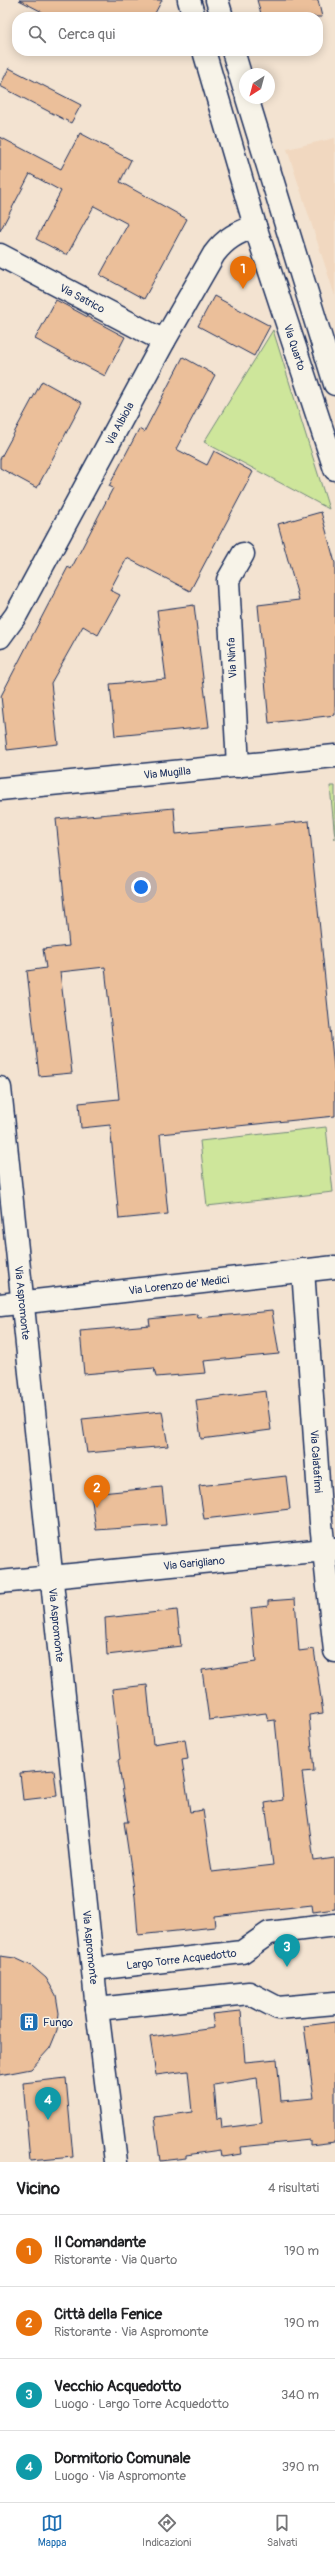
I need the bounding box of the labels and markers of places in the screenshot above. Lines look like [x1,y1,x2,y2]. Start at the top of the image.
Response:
pin: 1 [230,256,256,289]
pin: 2 [84,1475,110,1508]
pin: 3 [274,1934,300,1967]
building icon: Fungo [18,2011,40,2033]
place label: Fungo [43,2016,73,2029]
pin: 4 [35,2087,61,2120]

